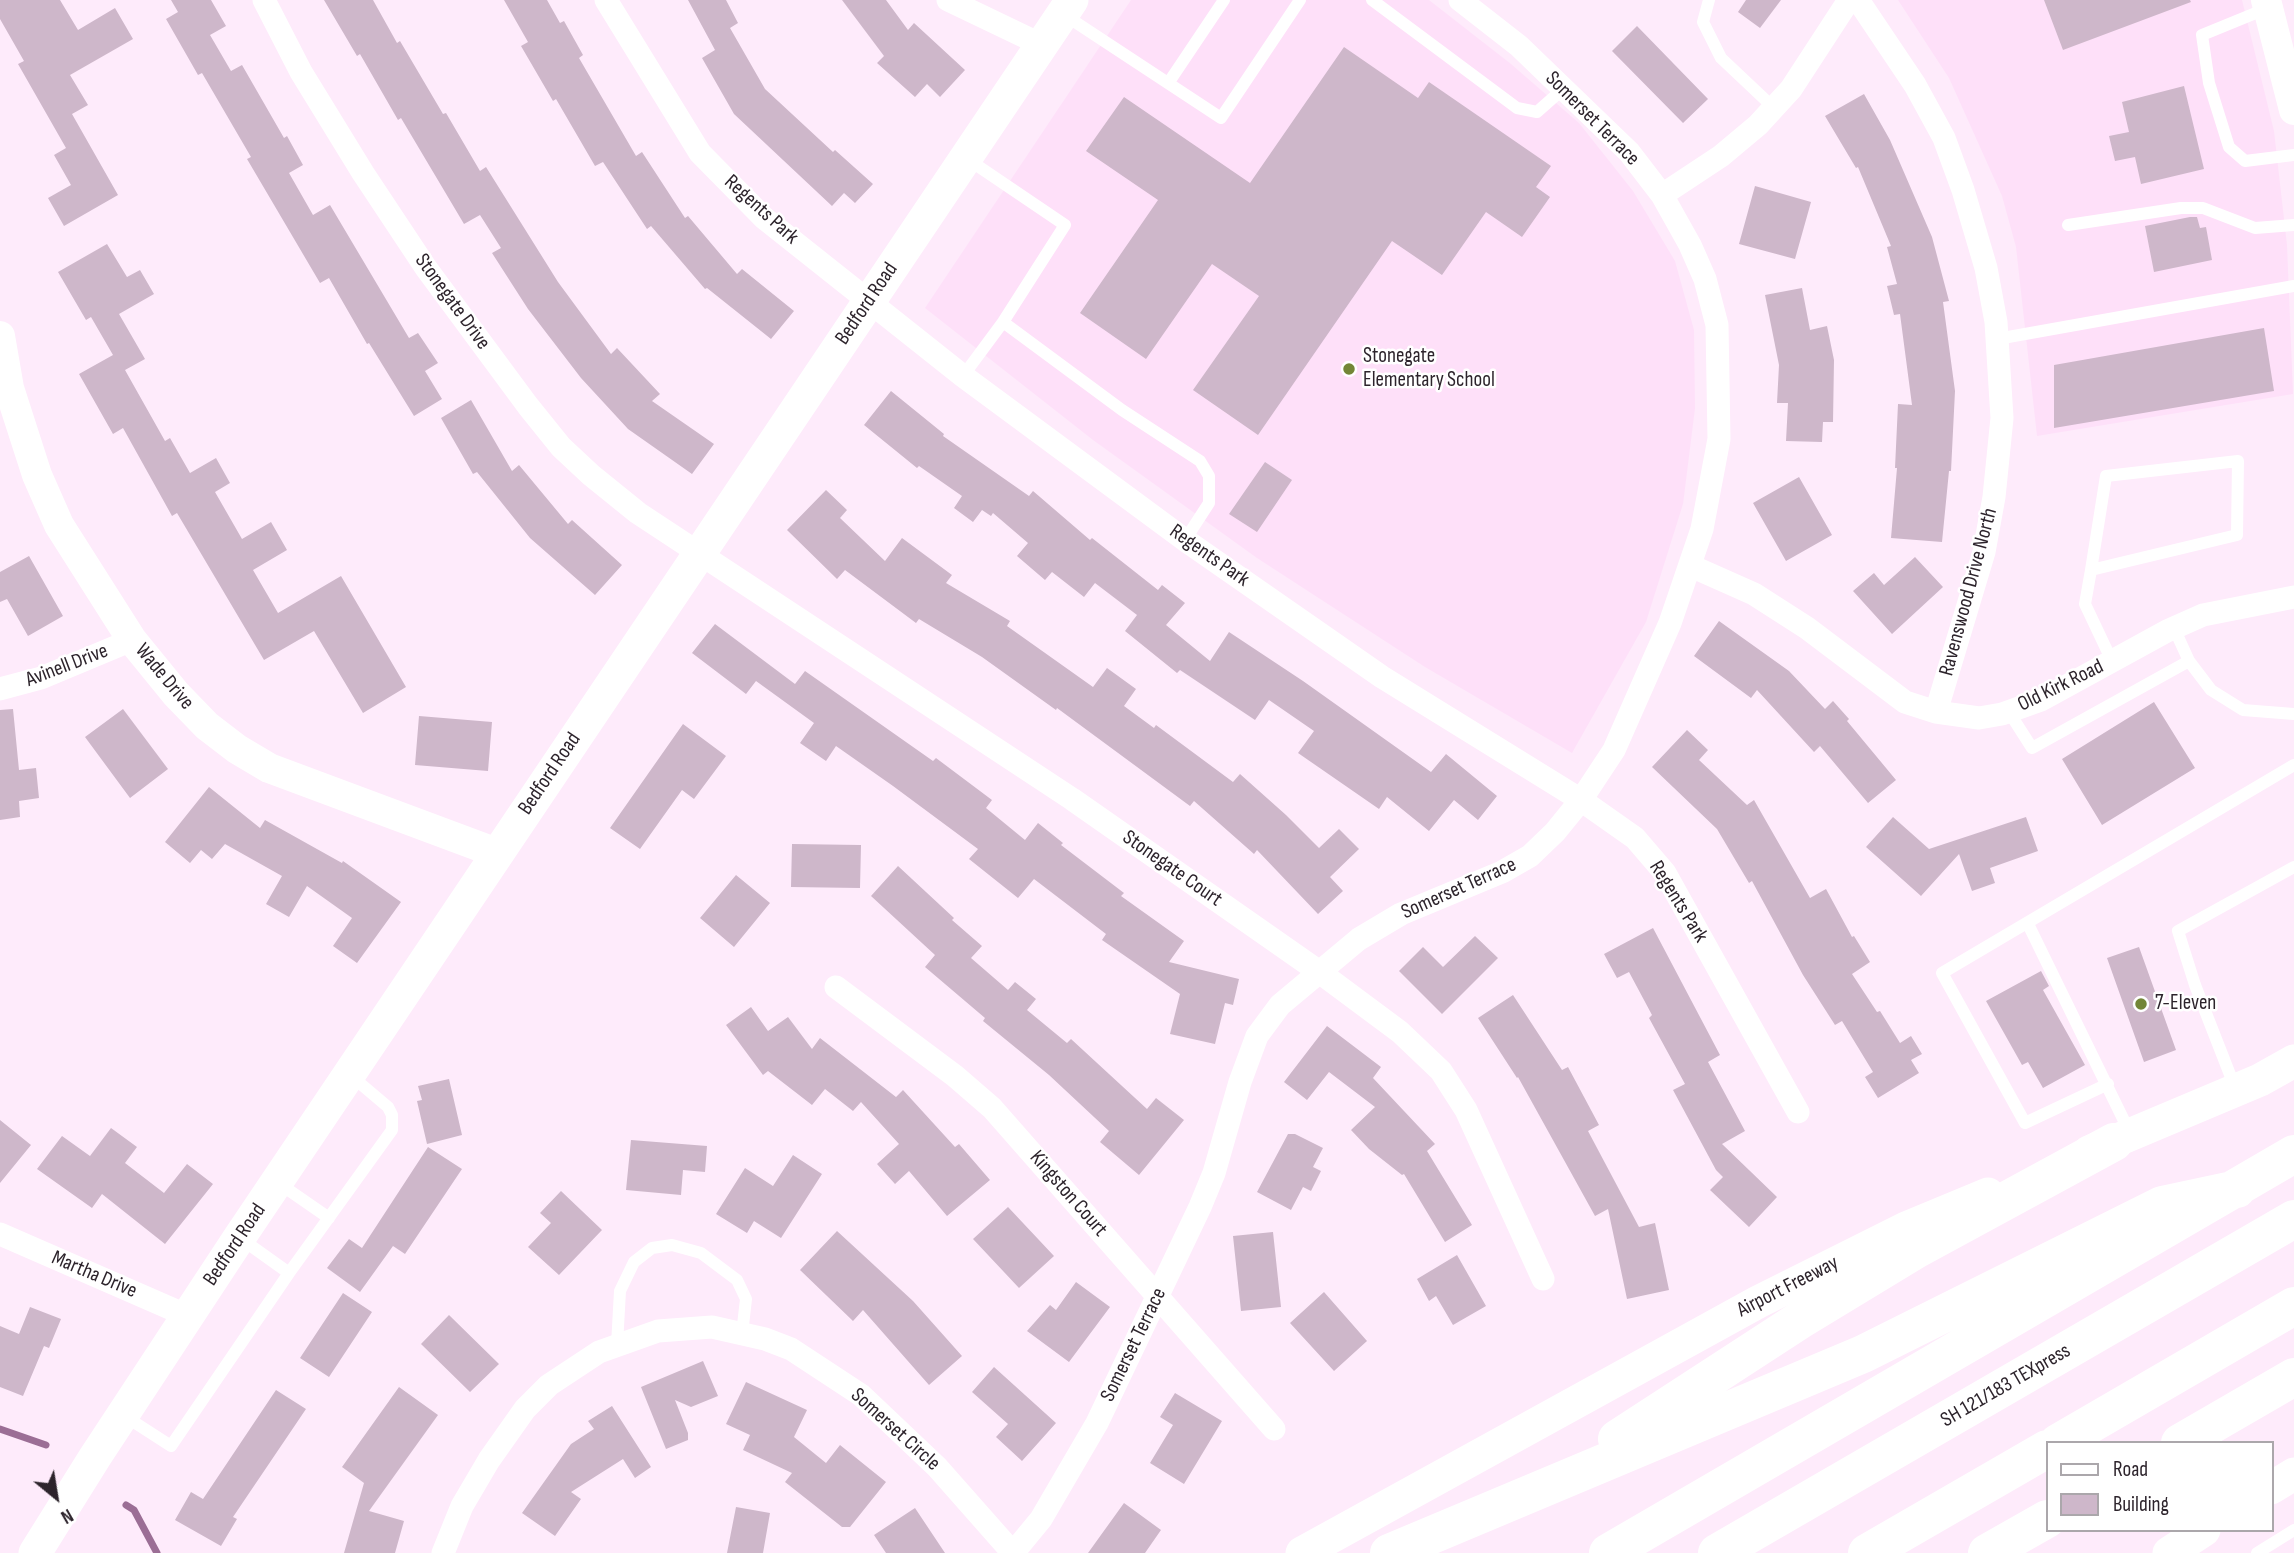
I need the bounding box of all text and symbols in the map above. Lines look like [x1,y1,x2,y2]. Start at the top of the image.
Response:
street label: Somerset Terrace [1540,67,1644,171]
street label: Regents Park [719,170,803,250]
street label: Stonegate Drive [409,249,495,355]
street label: Bedford Road [830,258,904,350]
place label: Stonegate Elementary School [1363,344,1495,394]
marker: Stonegate Elementary School [1341,361,1357,377]
street label: Ravenswood Drive North [1934,505,2004,679]
street label: Regents Park [1164,519,1254,593]
street label: Avinell Drive [22,639,112,693]
street label: Wade Drive [129,639,199,715]
street label: Old Kirk Road [2014,654,2108,718]
street label: Bedford Road [513,728,587,820]
street label: Stonegate Court [1117,825,1227,913]
street label: Somerset Terrace [1398,852,1520,926]
street label: Regents Park [1643,856,1713,948]
place label: 7-Eleven [2155,991,2216,1017]
marker: 7-Eleven [2133,996,2149,1012]
street label: Kingston Court [1024,1146,1112,1242]
street label: Bedford Road [198,1199,272,1291]
street label: Martha Drive [48,1246,140,1304]
street label: Airport Freeway [1733,1251,1843,1323]
street label: Somerset Terrace [1096,1284,1172,1406]
street label: SH 121/183 TEXpress [1937,1339,2075,1433]
street label: Somerset Circle [845,1383,945,1477]
legend [2046,1441,2273,1532]
text: Road [2113,1457,2148,1482]
north arrow [21,1462,91,1532]
text: Building [2113,1492,2169,1517]
text: N [57,1503,77,1528]

